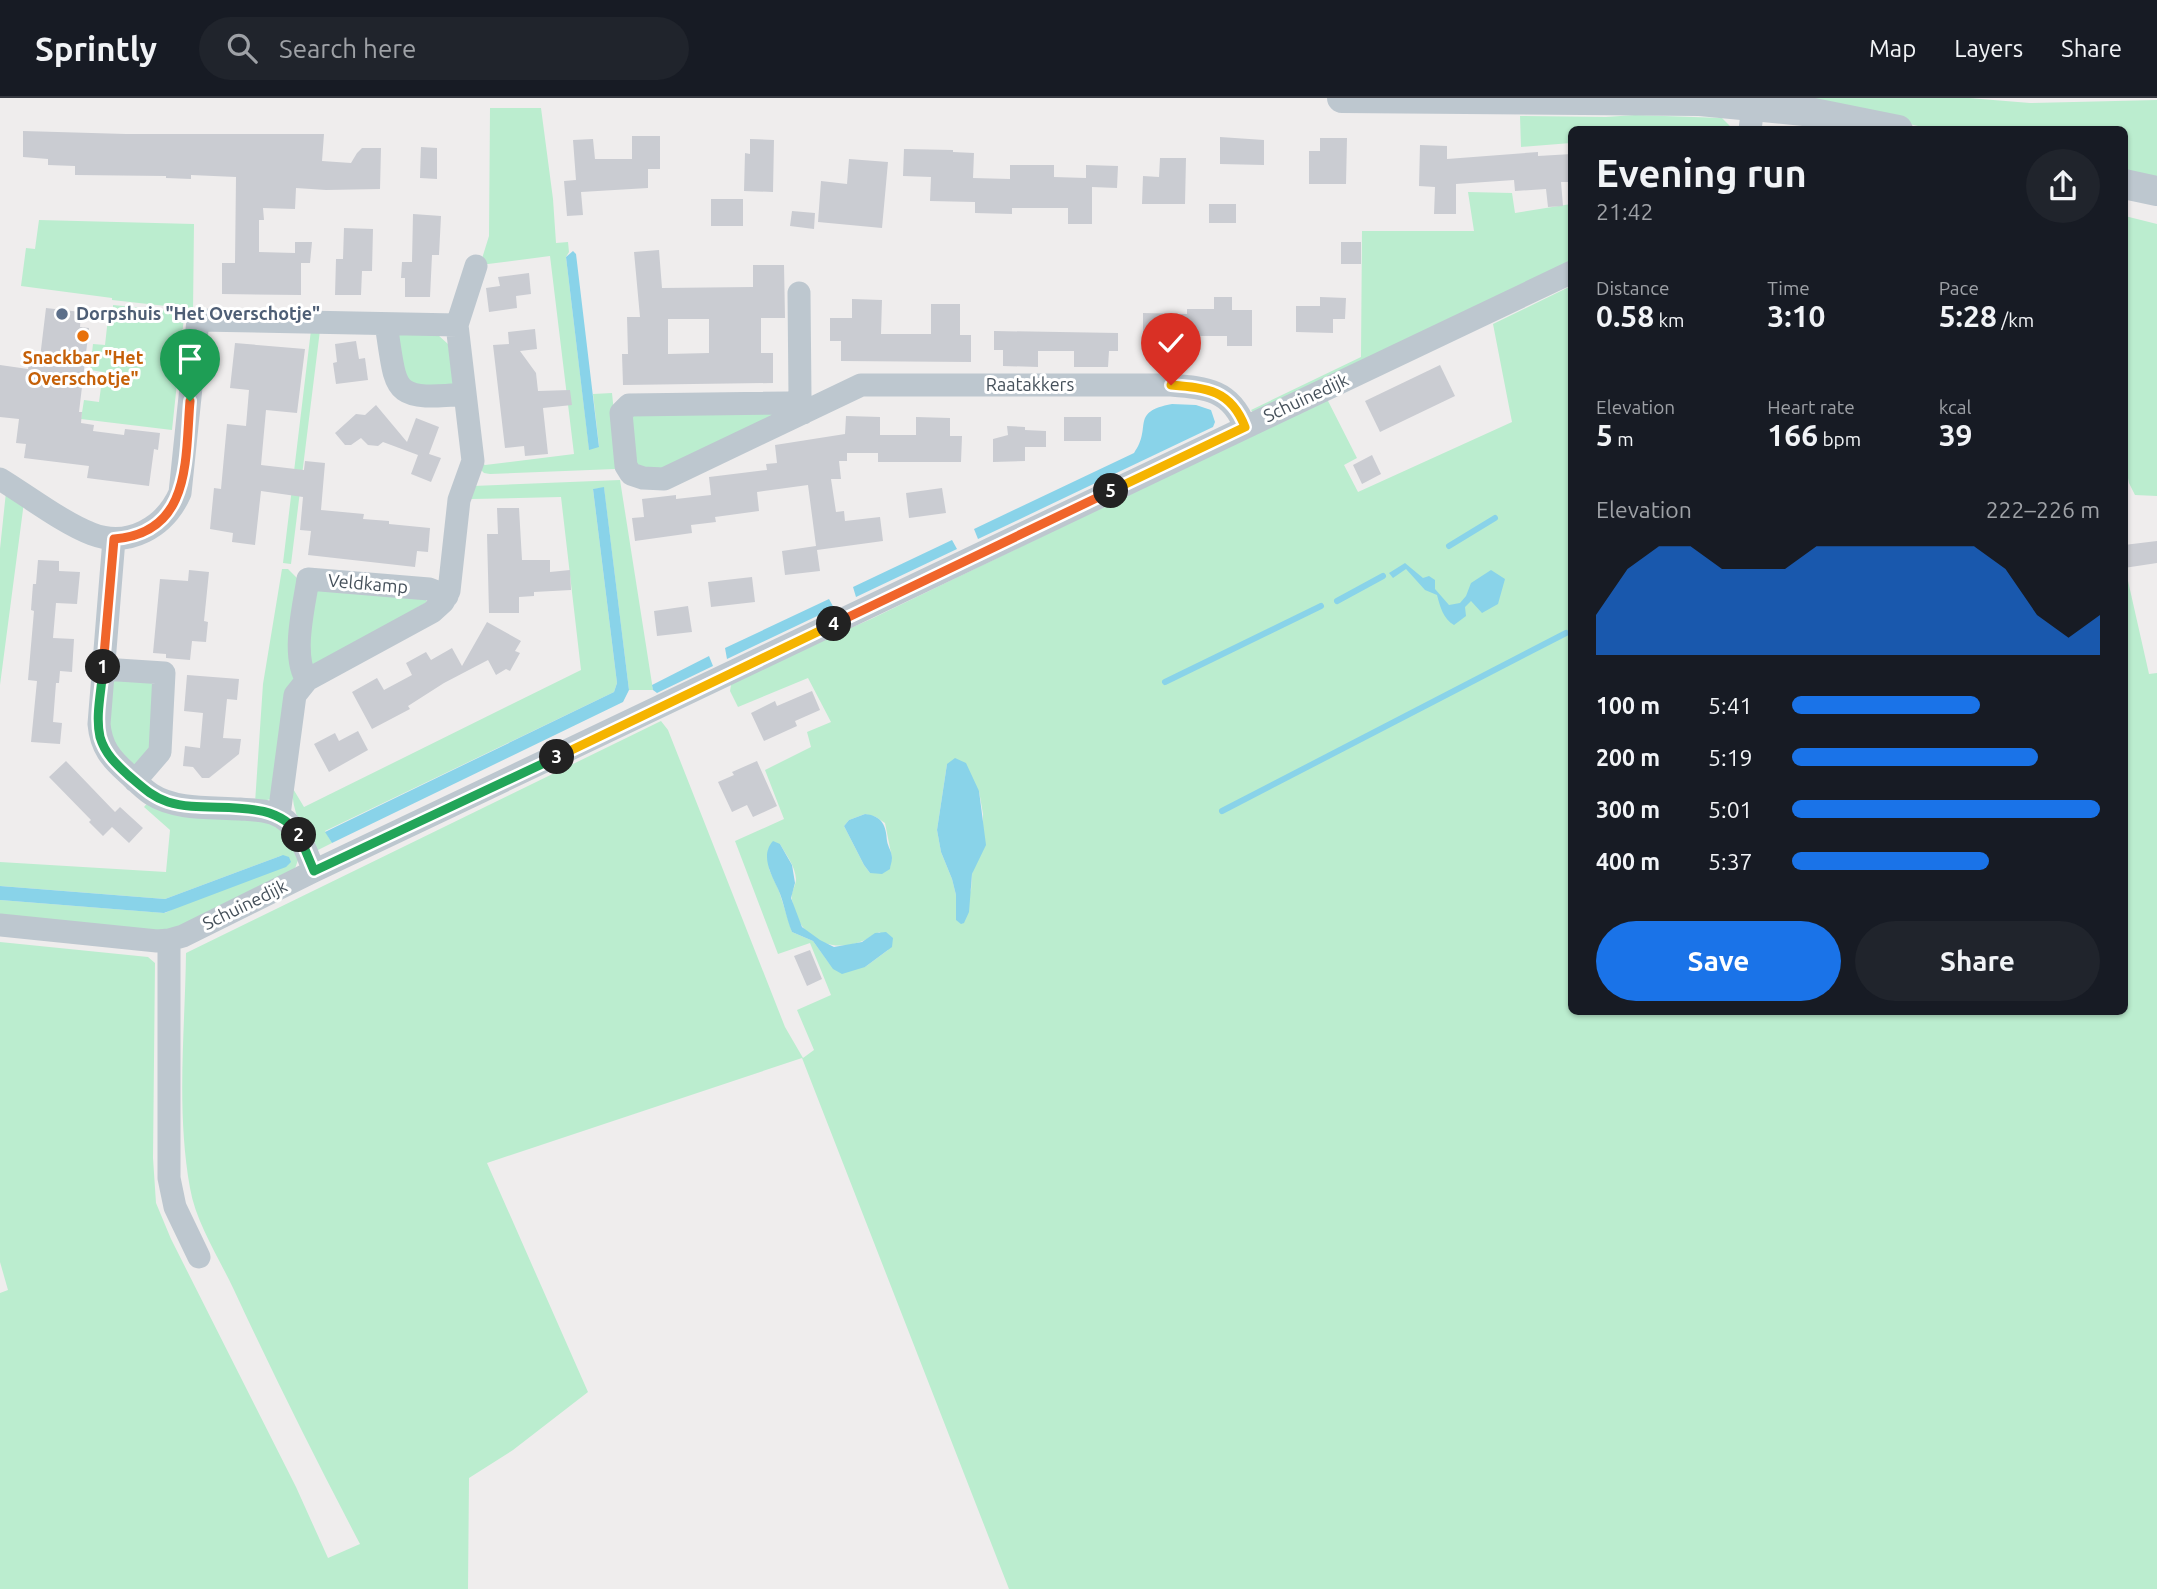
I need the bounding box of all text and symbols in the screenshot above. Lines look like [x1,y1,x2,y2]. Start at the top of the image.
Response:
search box [199,17,689,80]
icon: search [223,29,261,67]
text: Sprintly [35,30,157,67]
text: Search here [279,34,416,63]
text: Map [1869,35,1916,62]
text: Layers [1954,35,2023,62]
text: Share [2061,35,2122,62]
button: share [2026,149,2100,223]
text: Evening run [1596,152,1807,194]
text: 21:42 [1596,199,1654,224]
text: Distance [1596,277,1670,299]
text: Time [1767,277,1810,299]
text: Pace [1939,277,1979,299]
text: 0.58 [1596,299,1654,333]
text: 3:10 [1767,299,1825,333]
text: 5:28 [1939,299,1997,333]
place label: Dorpshuis "Het Overschotje" [76,303,320,323]
marker: Dorpshuis "Het Overschotje" [54,306,70,322]
text: km [1654,309,1684,331]
text: /km [1997,309,2034,331]
pin [1141,313,1201,385]
icon: check [1152,324,1190,362]
marker: Snackbar "Het Overschotje" [75,328,91,344]
pin [160,329,220,401]
icon: arrive [171,340,209,378]
place label: Snackbar "Het Overschotje" [23,347,144,388]
street label: Schuinedijk [1260,369,1351,425]
street label: Raatakkers [986,374,1074,394]
text: Elevation [1596,396,1675,418]
text: Heart rate [1767,396,1855,418]
text: kcal [1939,396,1971,418]
text: 5 [1596,418,1613,452]
text: 166 [1767,418,1818,452]
text: 39 [1939,418,1973,452]
text: m [1613,428,1634,450]
text: bpm [1818,428,1861,450]
pin: 5 [1094,474,1128,508]
text: 5 [1105,479,1116,501]
text: Elevation [1596,497,1692,522]
text: 222–226 m [1986,497,2100,522]
street label: Veldkamp [327,570,409,596]
pin: 4 [816,606,852,642]
text: 4 [828,612,839,634]
pin: 1 [86,650,120,684]
text: 1 [97,655,108,677]
text: 100 m [1596,693,1660,718]
text: 5:41 [1708,693,1753,718]
pin: 3 [540,740,574,774]
text: 3 [551,745,562,767]
text: 200 m [1596,745,1660,770]
text: 5:19 [1708,745,1753,770]
text: 300 m [1596,797,1660,822]
text: 5:01 [1708,797,1753,822]
pin: 2 [282,818,316,852]
text: 2 [293,823,304,845]
text: 400 m [1596,849,1660,874]
text: 5:37 [1708,849,1753,874]
street label: Schuinedijk [199,875,290,933]
button: Save [1596,921,1841,1001]
button: Share [1855,921,2100,1001]

